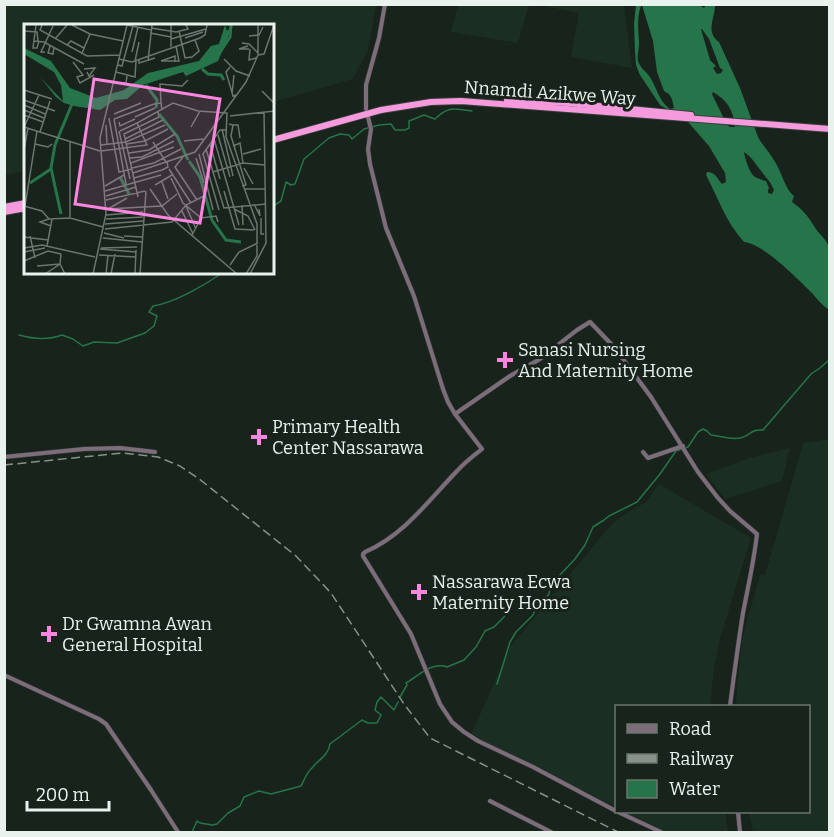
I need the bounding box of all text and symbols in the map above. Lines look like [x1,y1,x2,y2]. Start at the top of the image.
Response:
inset map [24,24,274,274]
street label: Nnamdi Azikwe Way [463,76,637,110]
place label: Sanasi Nursing And Maternity Home [518,339,693,382]
marker: Sanasi Nursing And Maternity Home [496,351,514,369]
place label: Primary Health Center Nassarawa [272,416,424,459]
marker: Primary Health Center Nassarawa [250,428,268,446]
place label: Nassarawa Ecwa Maternity Home [432,571,571,614]
marker: Nassarawa Ecwa Maternity Home [410,583,428,601]
place label: Dr Gwamna Awan General Hospital [62,613,213,656]
marker: Dr Gwamna Awan General Hospital [40,625,58,643]
legend [615,705,810,813]
text: Road [669,718,712,740]
text: Railway [669,748,734,770]
scale bar [27,774,110,812]
text: Water [669,778,720,800]
text: 200 m [36,784,90,806]

